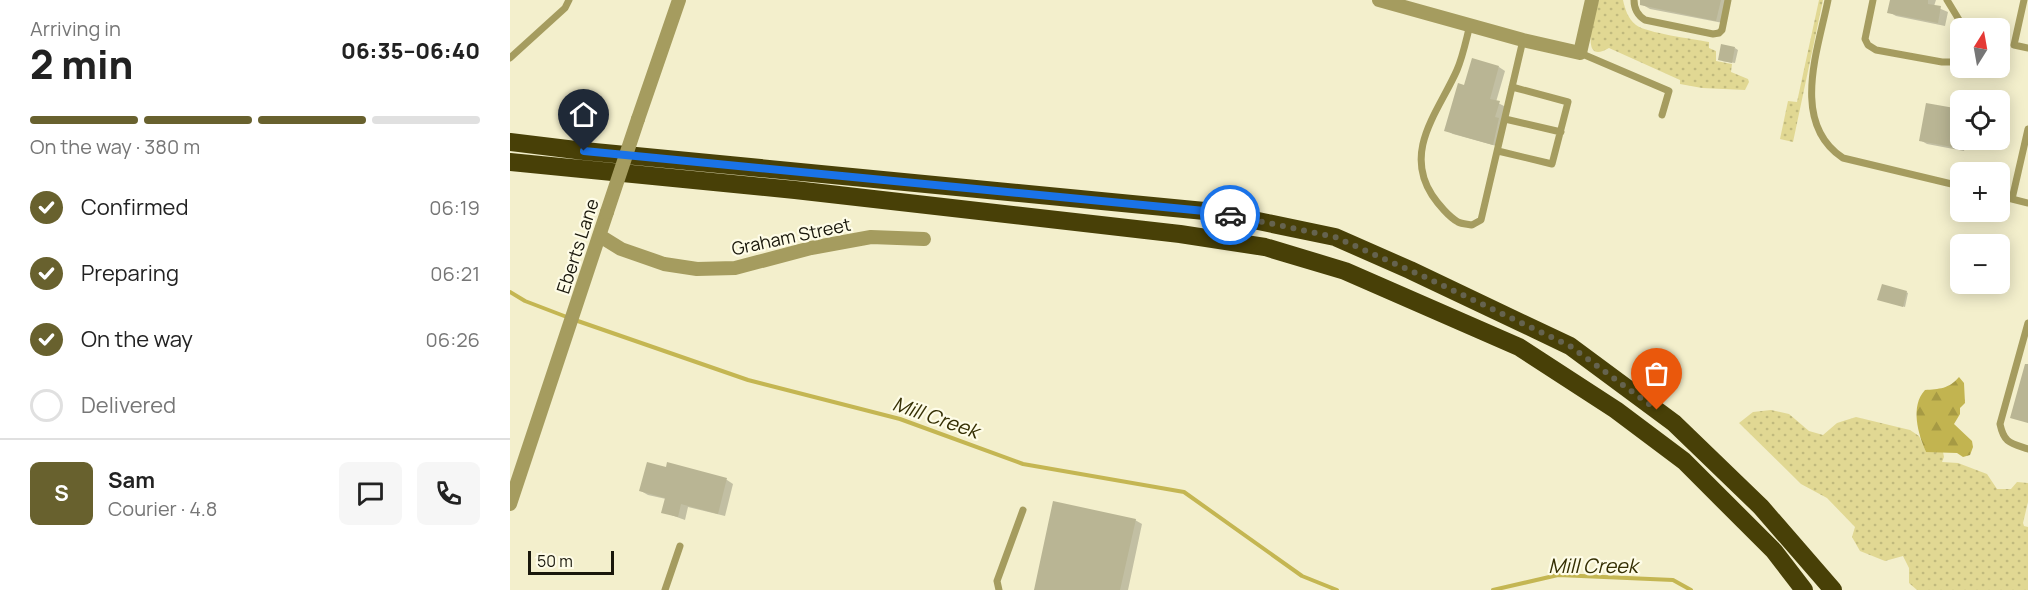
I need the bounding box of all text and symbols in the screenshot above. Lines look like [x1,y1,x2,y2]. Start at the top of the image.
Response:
text: Arriving in [30,15,121,42]
north arrow [1950,18,2010,78]
map controls [1950,18,2010,294]
text: 06:35–06:40 [341,36,480,66]
text: 2 min [30,37,133,91]
pin [558,89,609,151]
button: locate [1950,90,2010,150]
icon: home [567,98,600,131]
text: On the way · 380 m [30,133,200,160]
button: + [1950,162,2010,222]
courier [1200,185,1260,245]
icon: check [30,191,63,224]
text: Confirmed [81,192,189,222]
text: 06:19 [429,194,480,221]
street label: Eberts Lane [550,195,604,297]
icon: car [1214,199,1247,232]
street label: Graham Street [729,212,853,260]
button: − [1950,234,2010,294]
icon: check [30,257,63,290]
text: Preparing [81,258,179,288]
text: 06:21 [430,260,480,287]
icon: check [30,323,63,356]
text: On the way [81,324,193,354]
text: 06:26 [426,326,480,353]
pin [1631,348,1682,410]
icon: bag [1640,357,1673,390]
text: Delivered [81,390,176,420]
water label: Mill Creek [889,390,986,445]
button: chat [339,462,402,525]
button: phone [417,462,480,525]
text: Sam [108,465,155,495]
text: S [54,478,69,508]
text: Courier · 4.8 [108,495,217,522]
scale bar [528,548,614,576]
text: 50 m [537,550,573,572]
water label: Mill Creek [1548,552,1641,579]

